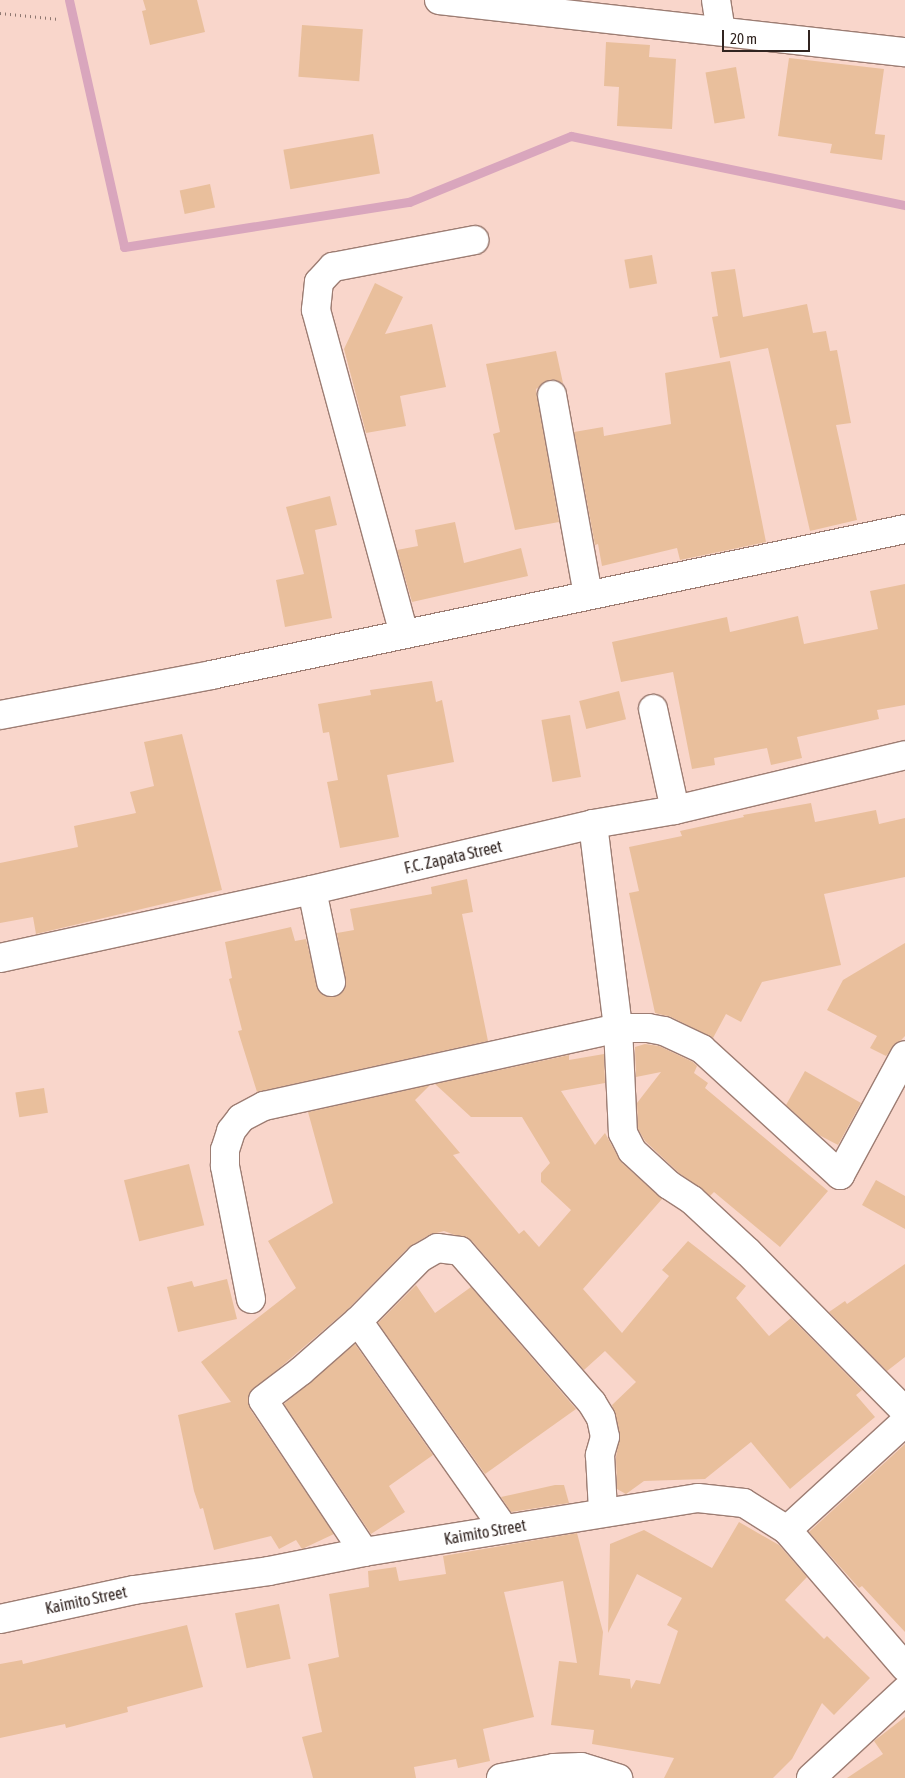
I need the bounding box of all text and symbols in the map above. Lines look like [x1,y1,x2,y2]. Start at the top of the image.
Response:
scale bar [725,20,812,52]
text: 20 m [730,30,757,47]
street label: F.C. Zapata Street [402,836,504,878]
street label: Kaimito Street [442,1515,528,1549]
street label: Kaimito Street [43,1582,129,1618]

